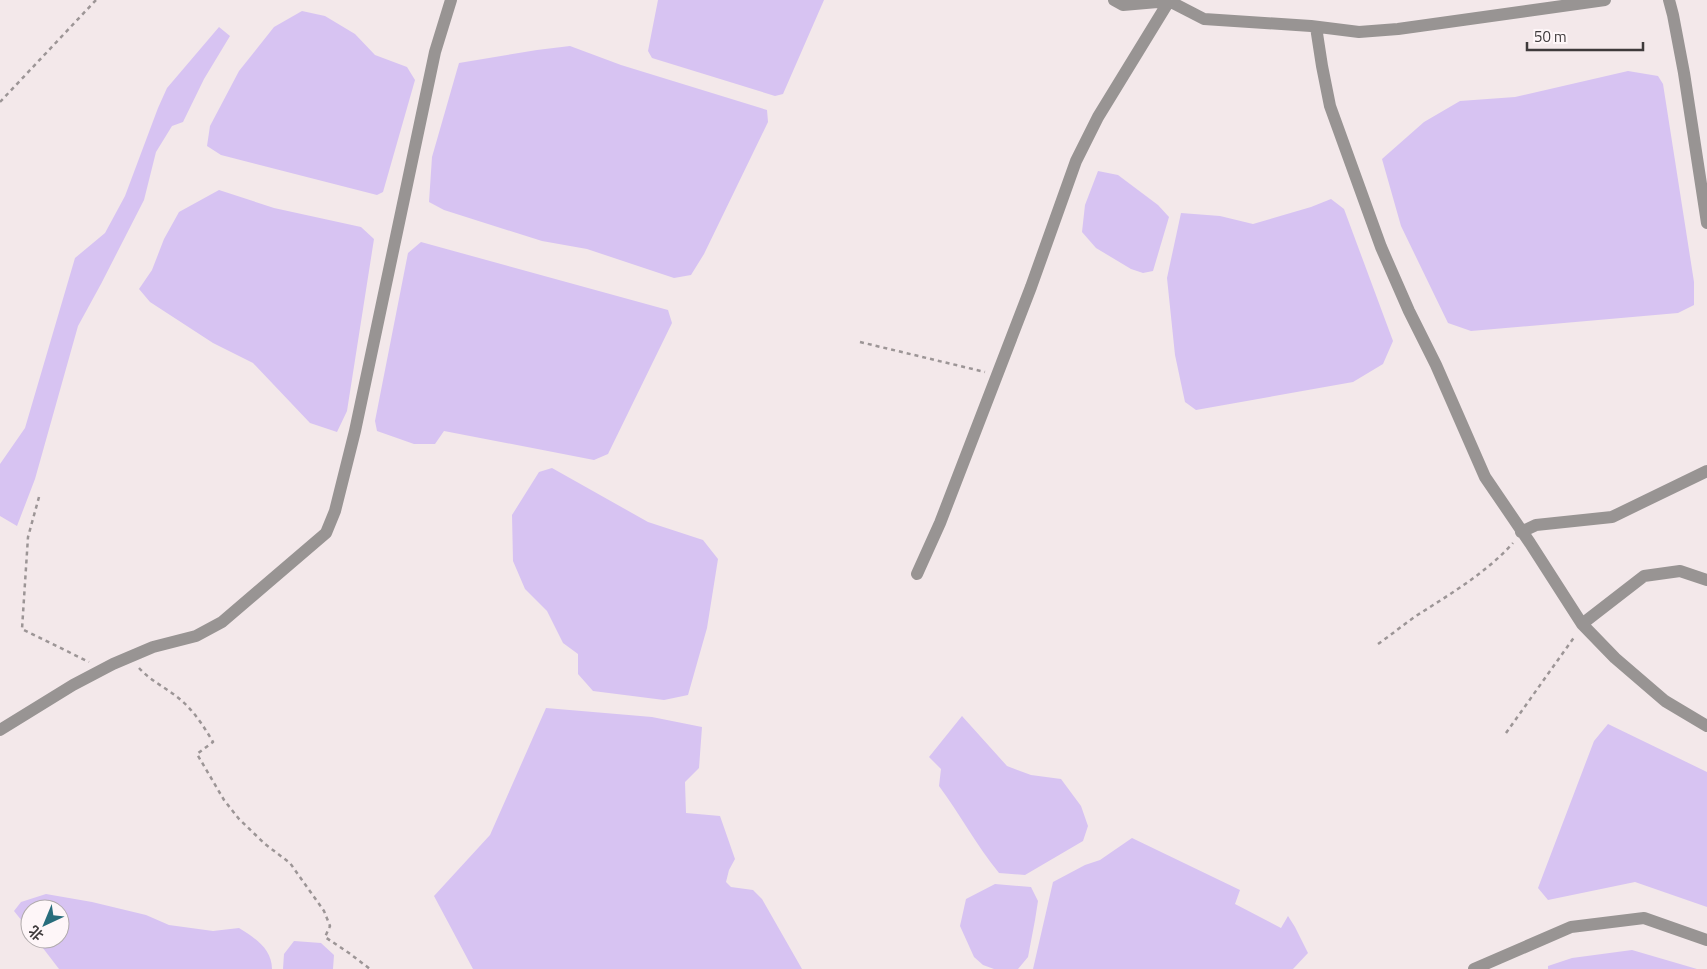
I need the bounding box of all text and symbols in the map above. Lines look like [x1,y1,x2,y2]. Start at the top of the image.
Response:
scale bar [1527,20,1643,52]
text: 50 m [1534,25,1567,48]
north arrow [20,899,70,949]
text: 北 [23,921,48,946]

